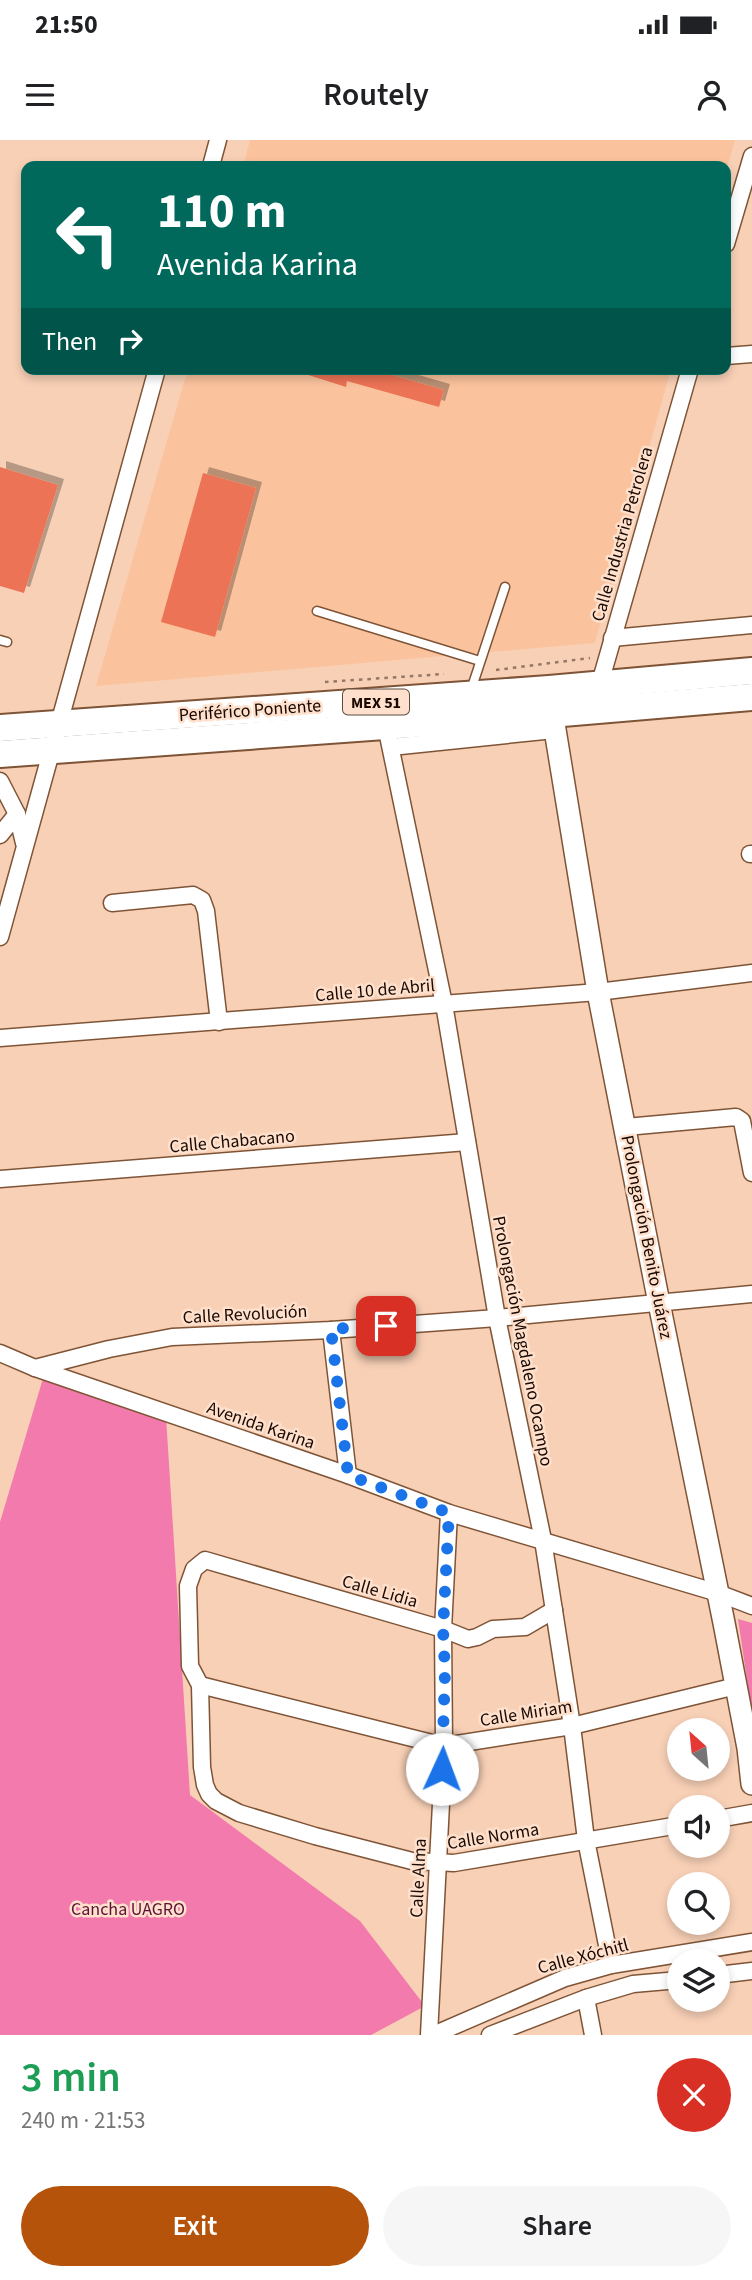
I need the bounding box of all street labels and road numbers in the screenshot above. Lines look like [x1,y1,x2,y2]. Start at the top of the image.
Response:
street label: Calle Industria Petrolera [586,444,659,625]
road number: MEX 51 [343,690,409,715]
street label: Periférico Poniente [178,693,322,728]
street label: Calle 10 de Abril [314,973,436,1008]
street label: Calle Chabacano [168,1124,296,1159]
street label: Prolongación Benito Juárez [614,1133,679,1341]
street label: Prolongación Magdaleno Ocampo [486,1214,559,1468]
street label: Calle Revolución [182,1299,308,1330]
street label: Avenida Karina [203,1395,318,1456]
street label: Calle Lidia [339,1569,421,1614]
street label: Calle Miriam [478,1694,574,1733]
street label: Calle Norma [445,1817,541,1856]
street label: Calle Alma [404,1838,433,1918]
street label: Calle Xóchitl [535,1932,631,1981]

